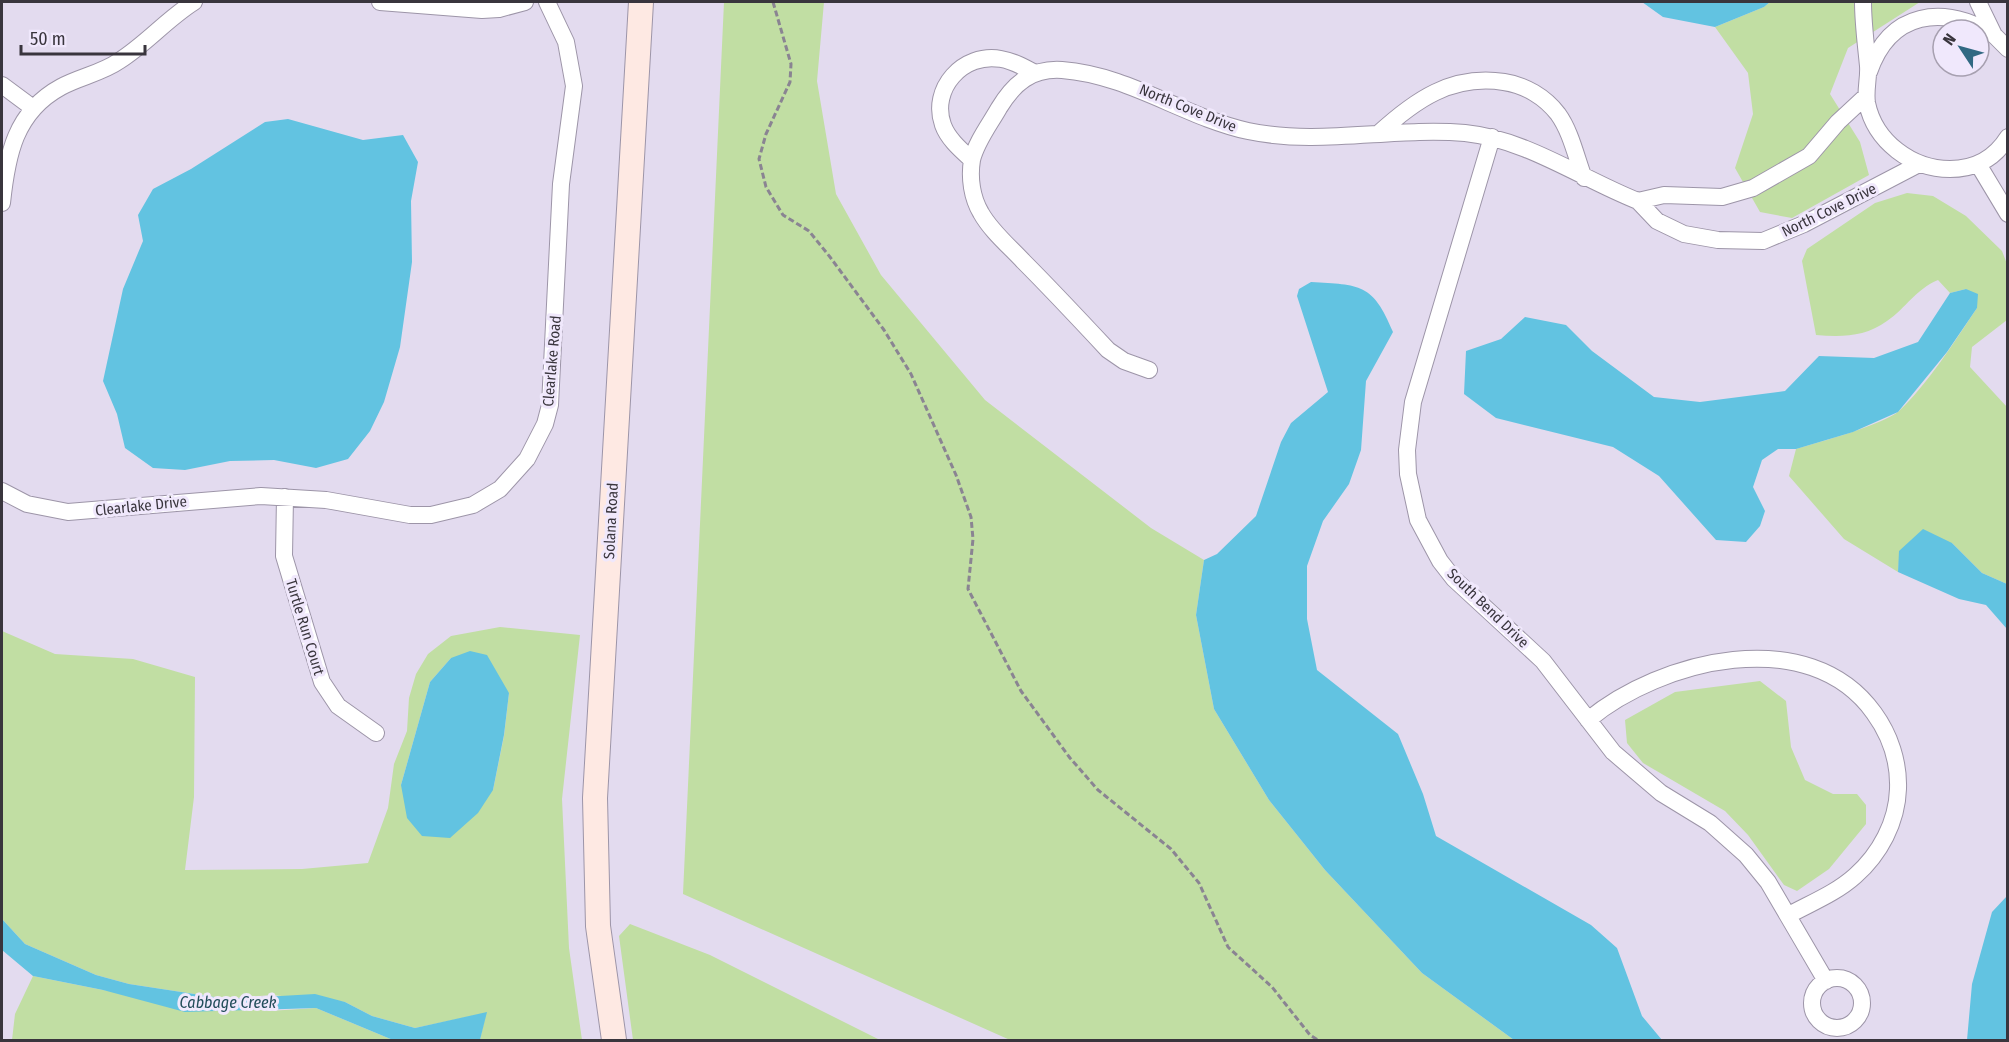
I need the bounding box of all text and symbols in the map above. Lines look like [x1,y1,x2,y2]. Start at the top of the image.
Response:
scale bar [21,18,146,56]
north arrow [1931,18,1991,78]
text: 50 m [30,28,66,50]
text: N [1939,30,1960,49]
street label: North Cove Drive [1137,80,1239,136]
street label: North Cove Drive [1779,179,1879,241]
street label: Clearlake Road [539,315,565,407]
street label: Solana Road [600,482,622,560]
street label: Clearlake Drive [94,492,188,520]
street label: South Bend Drive [1443,565,1533,651]
street label: Turtle Run Court [282,577,328,677]
water label: Cabbage Creek [180,993,276,1012]

